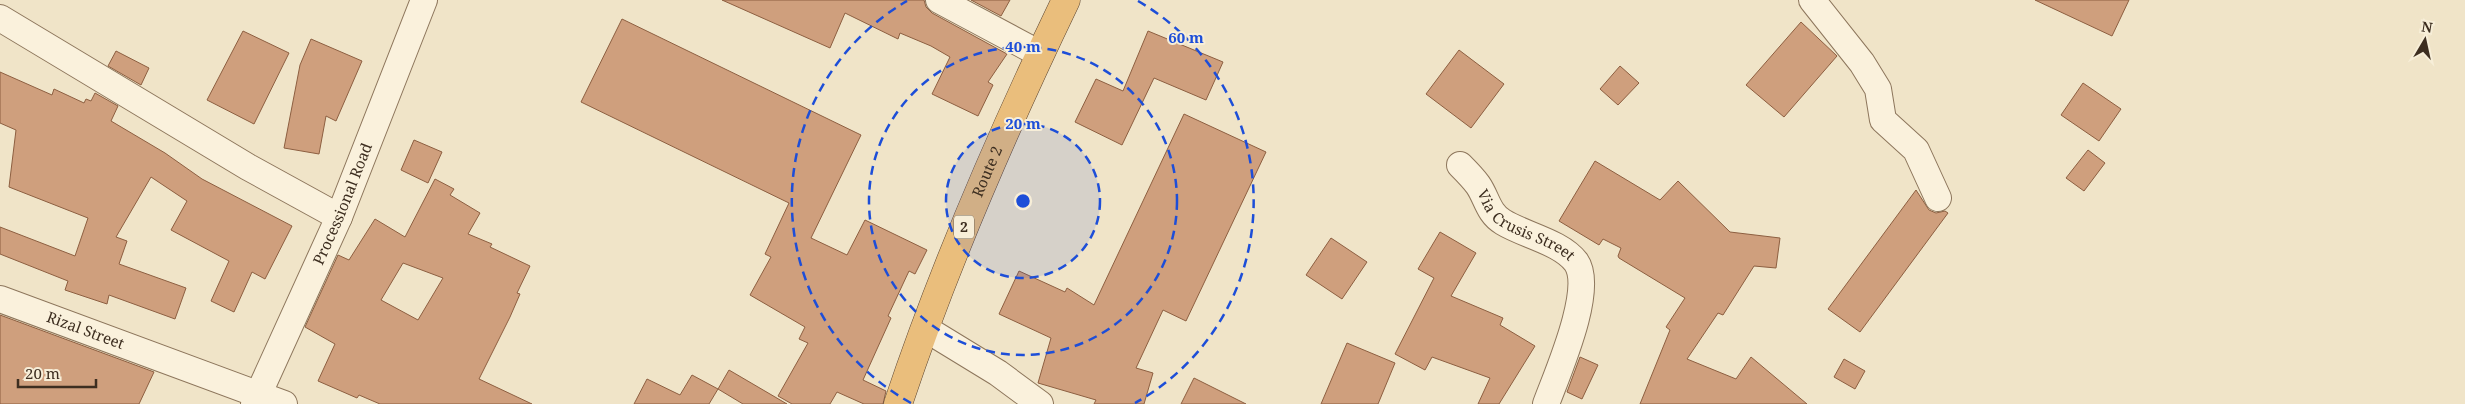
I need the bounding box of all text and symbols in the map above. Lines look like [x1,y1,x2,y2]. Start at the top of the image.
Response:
north arrow [2400,15,2450,65]
text: N [2420,16,2434,37]
text: 60 m [1168,27,1204,47]
text: 40 m [1005,36,1041,56]
text: 20 m [1005,113,1041,133]
street label: Processional Road [308,140,376,268]
street label: Route 2 [967,143,1006,200]
street label: Via Crusis Street [1473,186,1580,264]
centre of rings [1014,192,1032,210]
road number: 2 [954,216,974,238]
street label: Rizal Street [44,306,127,353]
scale bar [18,356,95,388]
text: 20 m [25,363,60,383]

